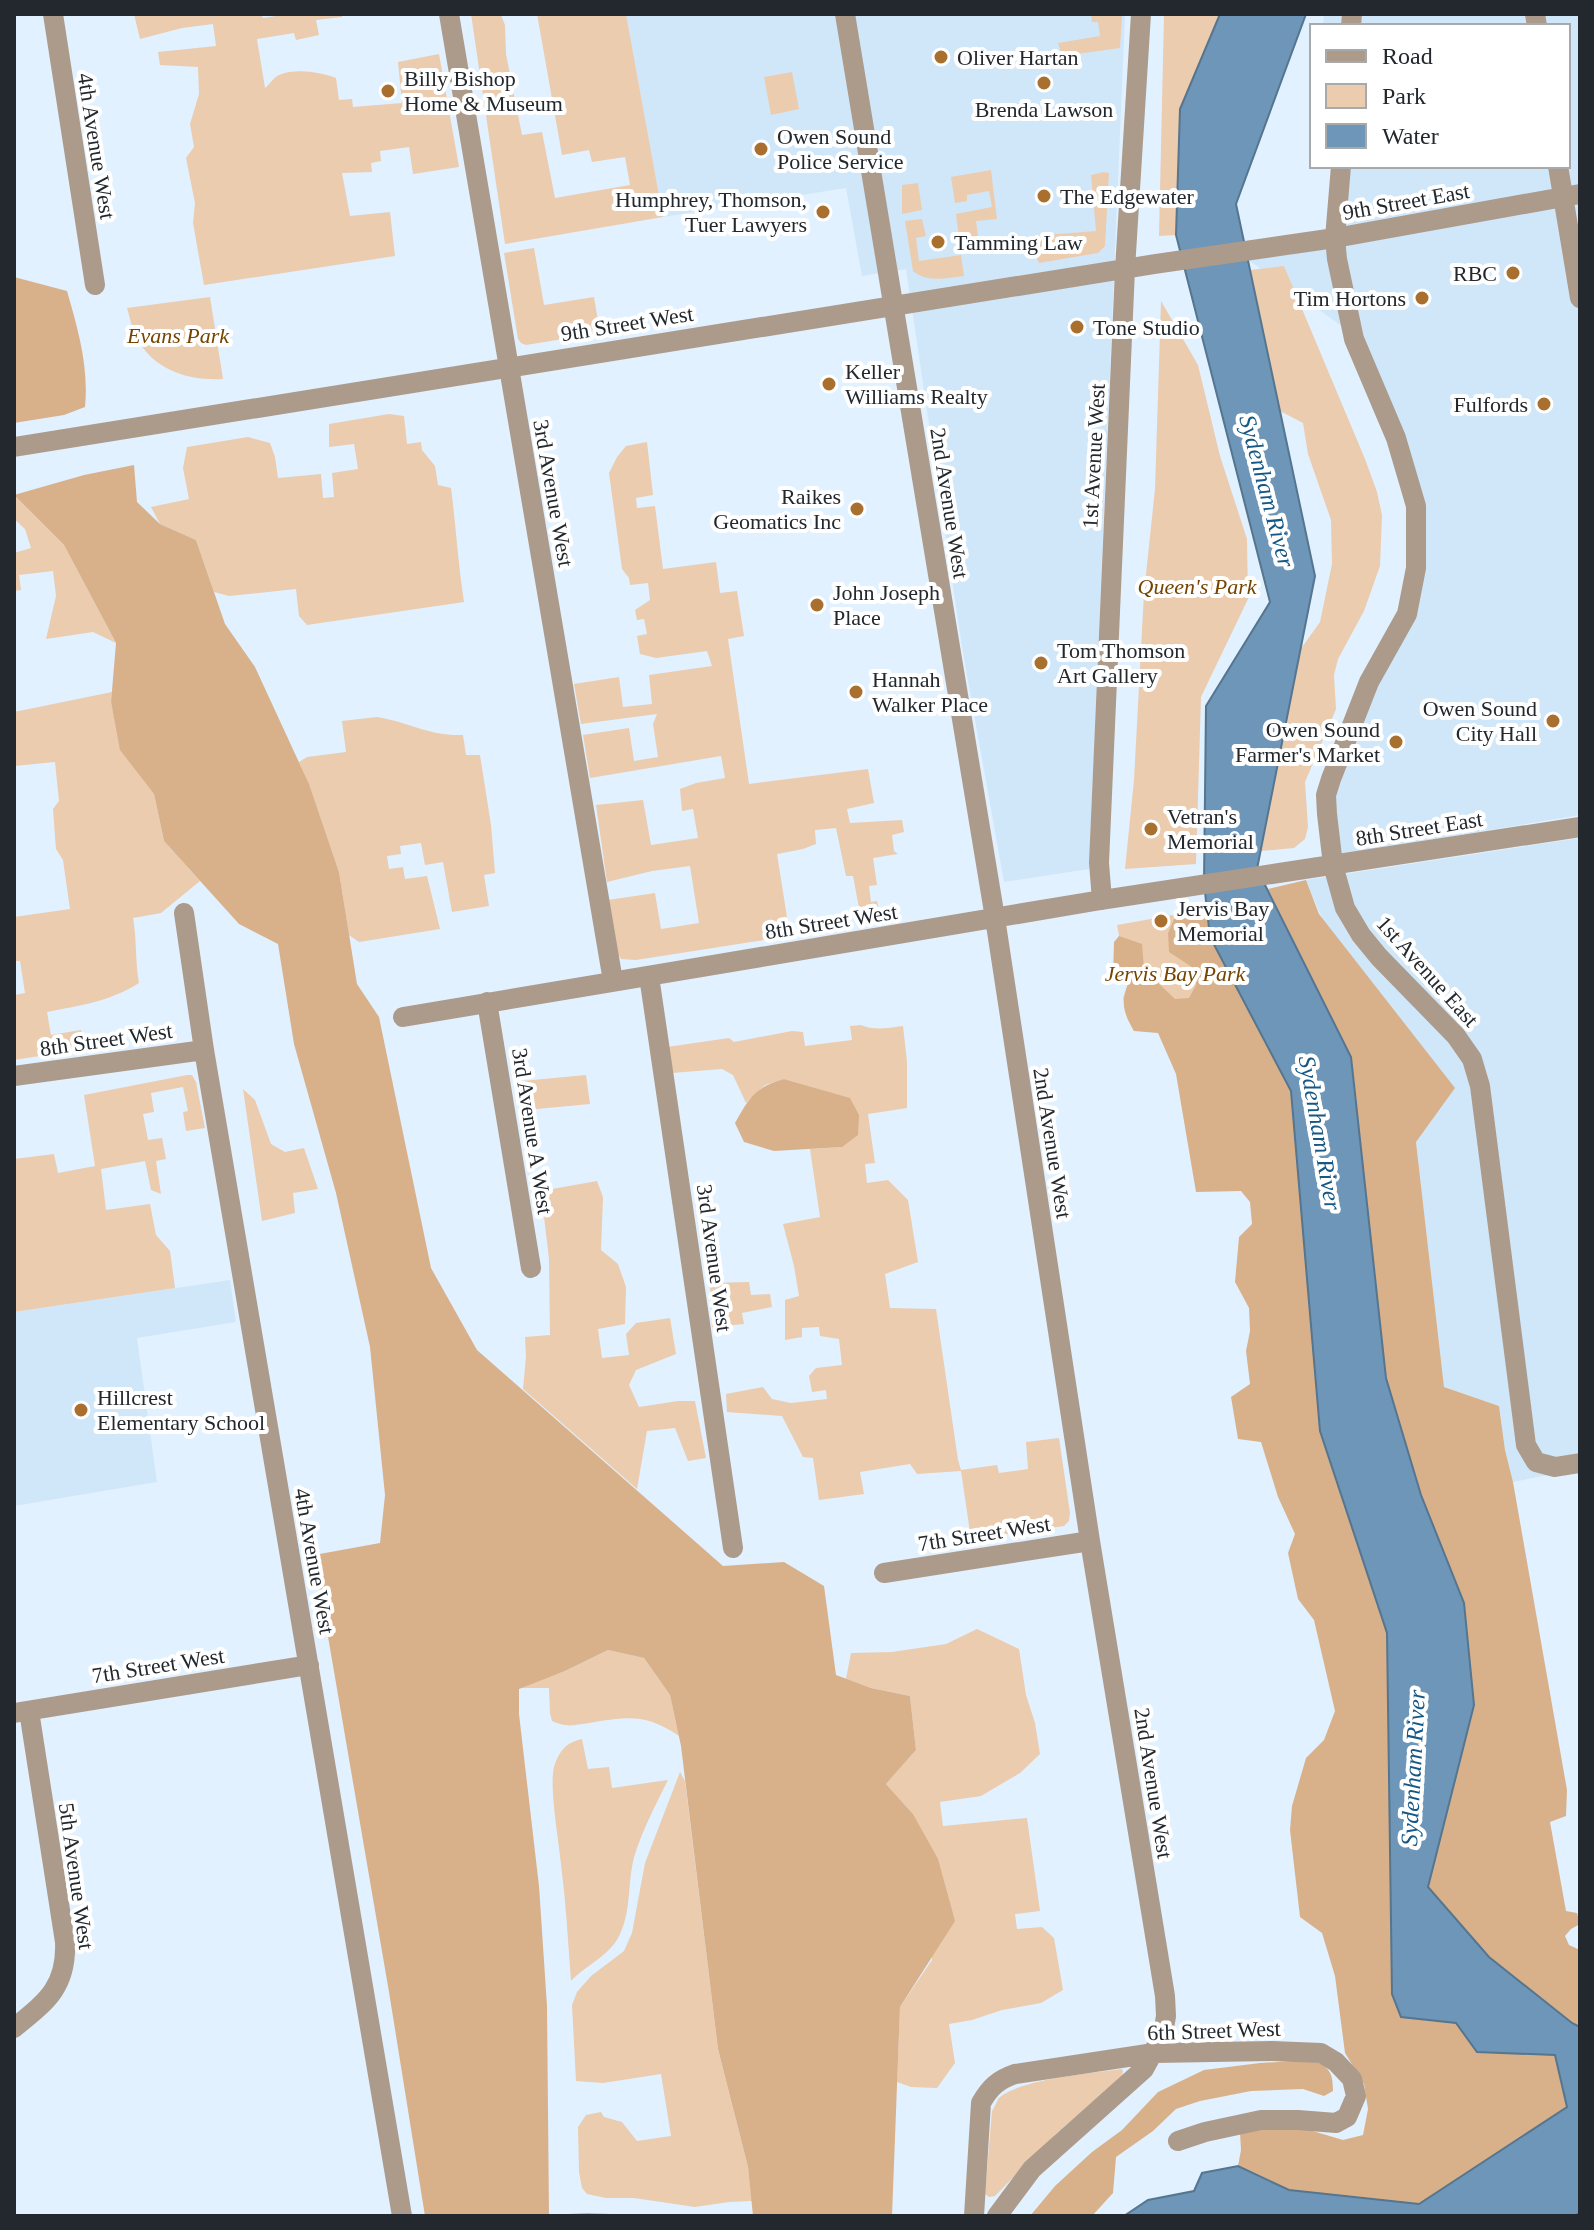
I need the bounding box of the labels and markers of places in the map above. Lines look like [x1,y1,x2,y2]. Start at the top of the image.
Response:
place label: Oliver Hartan [957,45,1079,70]
marker: Oliver Hartan [932,48,950,66]
place label: Billy Bishop Home & Museum [404,66,563,116]
marker: Brenda Lawson [1035,74,1053,92]
marker: Billy Bishop Home & Museum [379,82,397,100]
place label: Brenda Lawson [975,97,1113,122]
place label: Owen Sound Police Service [777,124,903,174]
marker: Owen Sound Police Service [752,140,770,158]
place label: The Edgewater [1060,184,1194,209]
place label: Humphrey, Thomson, Tuer Lawyers [615,187,807,237]
marker: The Edgewater [1035,187,1053,205]
marker: Humphrey, Thomson, Tuer Lawyers [814,203,832,221]
place label: Tamming Law [954,230,1083,255]
marker: Tamming Law [929,233,947,251]
place label: RBC [1453,261,1497,286]
marker: RBC [1504,264,1522,282]
place label: Tim Hortons [1294,286,1406,311]
marker: Tim Hortons [1413,289,1431,307]
place label: Tone Studio [1093,315,1200,340]
marker: Tone Studio [1068,318,1086,336]
place label: Keller Williams Realty [845,359,988,409]
marker: Keller Williams Realty [820,375,838,393]
place label: Fulfords [1453,392,1528,417]
marker: Fulfords [1535,395,1553,413]
place label: Raikes Geomatics Inc [713,484,841,534]
marker: Raikes Geomatics Inc [848,500,866,518]
place label: John Joseph Place [833,580,940,630]
marker: John Joseph Place [808,596,826,614]
place label: Tom Thomson Art Gallery [1057,638,1185,688]
marker: Tom Thomson Art Gallery [1032,654,1050,672]
place label: Hannah Walker Place [872,667,988,717]
marker: Hannah Walker Place [847,683,865,701]
place label: Owen Sound City Hall [1423,696,1537,746]
marker: Owen Sound City Hall [1544,712,1562,730]
place label: Owen Sound Farmer's Market [1235,717,1380,767]
marker: Owen Sound Farmer's Market [1387,733,1405,751]
place label: Vetran's Memorial [1167,804,1254,854]
marker: Vetran's Memorial [1142,820,1160,838]
place label: Jervis Bay Memorial [1177,896,1269,946]
marker: Jervis Bay Memorial [1152,912,1170,930]
place label: Hillcrest Elementary School [97,1385,265,1435]
marker: Hillcrest Elementary School [72,1401,90,1419]

